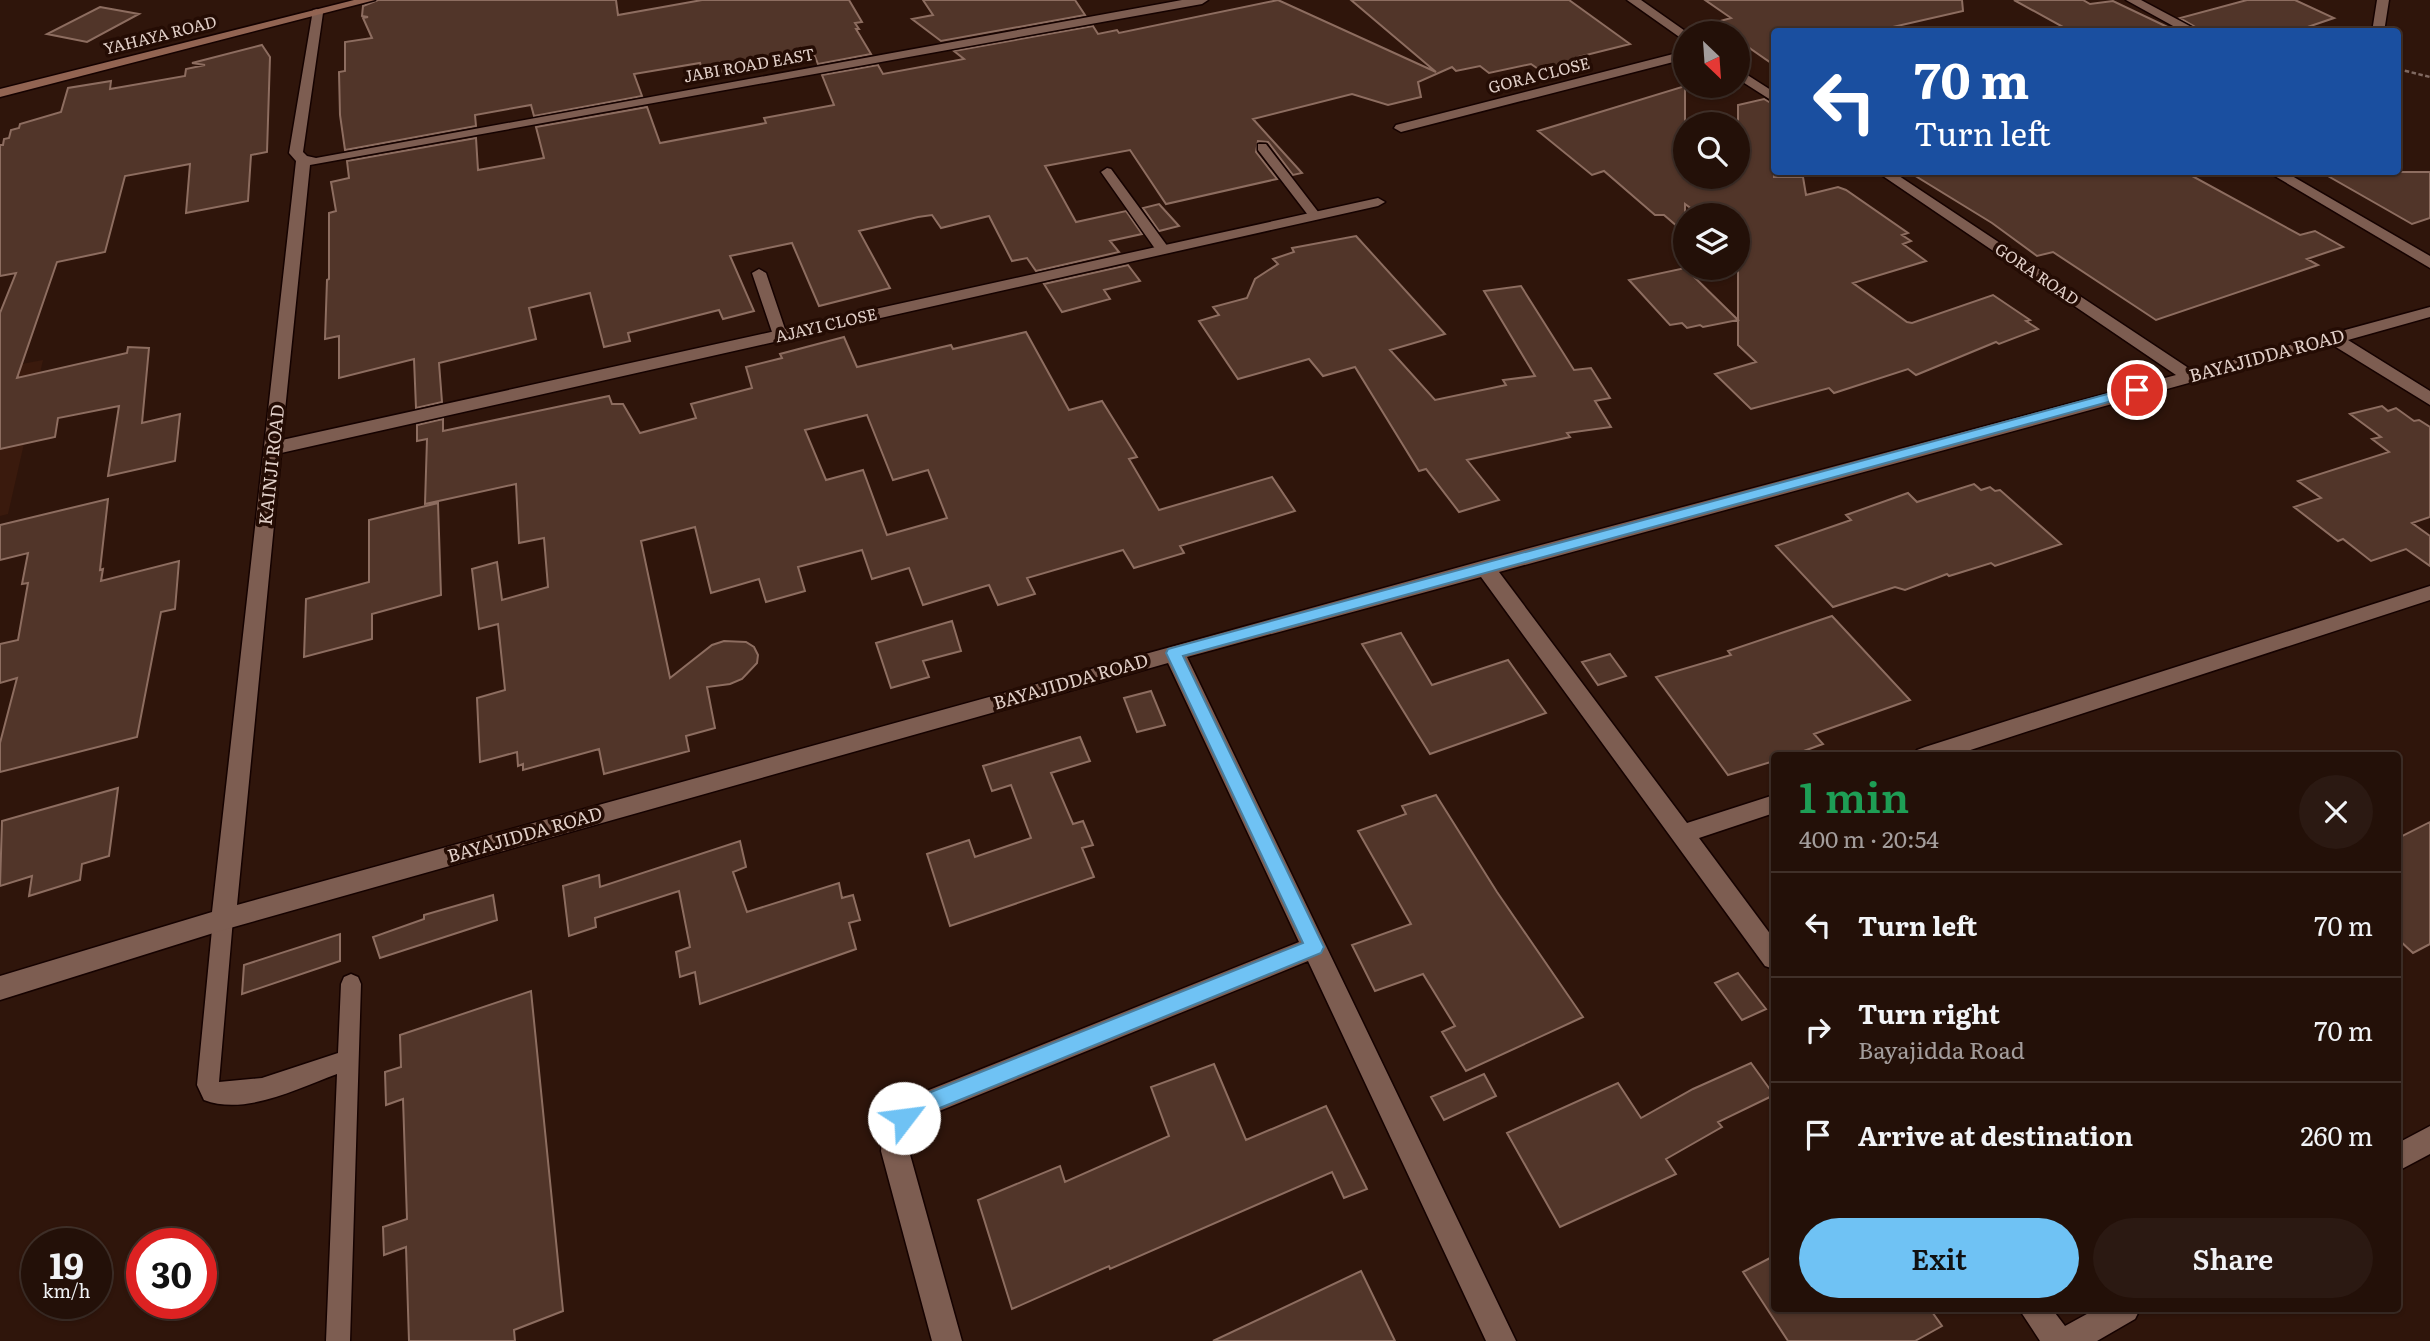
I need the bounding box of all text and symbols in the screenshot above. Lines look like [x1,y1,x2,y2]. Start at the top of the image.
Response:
street label: YAHAYA ROAD [101,8,219,60]
north arrow [1673,21,1750,98]
map controls [1673,21,1750,280]
street label: JABI ROAD EAST [682,41,816,87]
text: 70 m [1914,41,2029,114]
street label: GORA CLOSE [1485,50,1592,98]
icon: left [1799,56,1890,147]
text: Turn left [1914,108,2051,156]
button: search [1673,112,1750,189]
button: layers [1673,203,1750,280]
street label: GORA ROAD [1991,236,2085,310]
street label: AJAYI CLOSE [772,301,879,347]
street label: BAYAJIDDA ROAD [2186,321,2347,388]
pin [2107,360,2167,420]
icon: arrive [2118,371,2156,409]
street label: KAINJI ROAD [251,403,290,527]
street label: BAYAJIDDA ROAD [990,646,1151,716]
text: 1 min [1799,764,1909,826]
button: close [2299,775,2373,849]
street label: BAYAJIDDA ROAD [444,799,605,869]
text: 400 m · 20:54 [1799,821,1939,855]
text: Turn left [1858,905,1977,944]
text: 70 m [2314,905,2373,944]
icon: left [1799,906,1837,944]
text: Turn right [1858,993,2000,1032]
text: 70 m [2314,1010,2373,1049]
icon: right [1799,1011,1837,1049]
text: Bayajidda Road [1858,1032,2025,1066]
position arrow [867,1081,941,1155]
text: Arrive at destination [1858,1115,2133,1154]
text: 260 m [2300,1115,2373,1154]
icon: arrive [1799,1116,1837,1154]
button: Exit [1799,1218,2079,1298]
button: Share [2093,1218,2373,1298]
speed limit sign: 30 [126,1228,217,1319]
text: 19 [49,1238,84,1290]
text: km/h [43,1277,90,1304]

